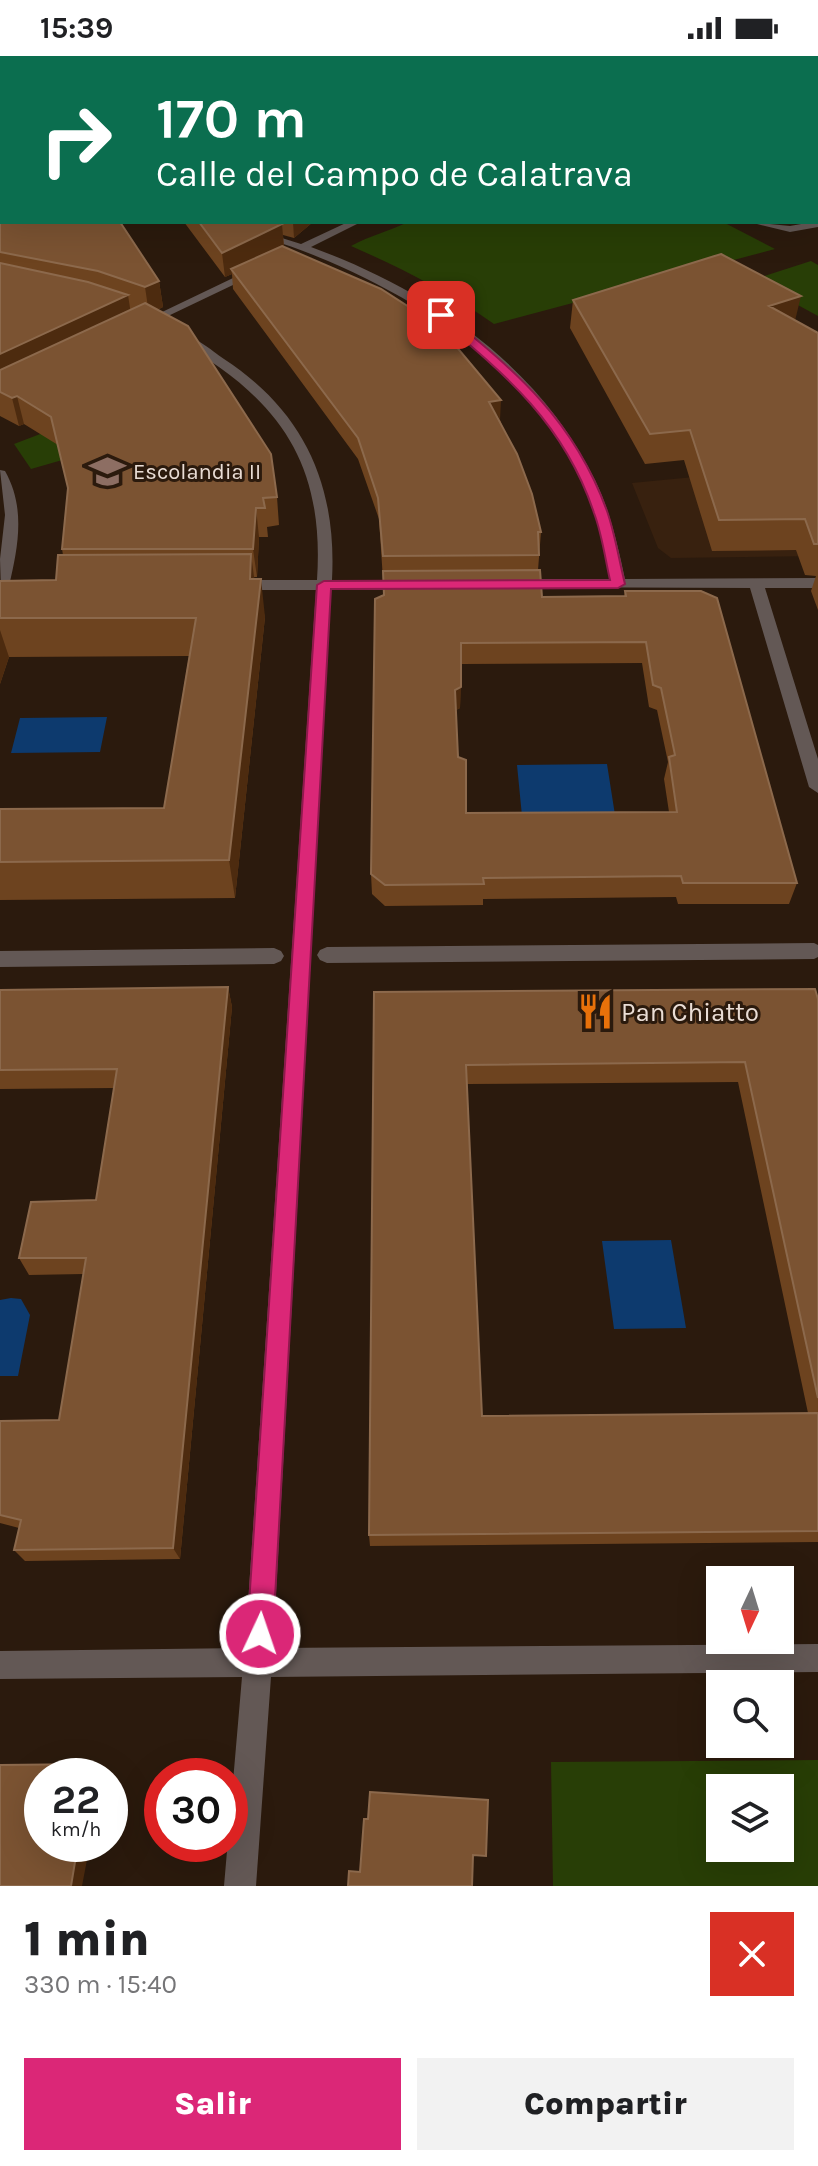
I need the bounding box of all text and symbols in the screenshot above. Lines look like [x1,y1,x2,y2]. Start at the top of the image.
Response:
text: 15:39 [40,10,113,46]
text: 170 m [156,86,307,151]
icon: right [24,88,128,192]
text: Calle del Campo de Calatrava [156,153,633,195]
pin [407,281,475,349]
icon: arrive [419,293,463,337]
school or university icon: Escolandia II [88,453,126,491]
place label: Escolandia II [133,459,261,485]
restaurant icon: Pan Chiatto [576,993,614,1031]
place label: Pan Chiatto [621,997,759,1028]
north arrow [706,1566,794,1654]
map controls [706,1566,794,1862]
position arrow [218,1592,302,1676]
button: search [706,1670,794,1758]
speed limit sign: 30 [144,1758,248,1862]
button: layers [706,1774,794,1862]
text: 22 [52,1776,100,1823]
text: km/h [51,1818,101,1841]
text: 1 min [24,1911,150,1967]
button: close [710,1912,794,1996]
text: 330 m · 15:40 [24,1969,177,2000]
button: Salir [24,2058,401,2150]
button: Compartir [417,2058,794,2150]

